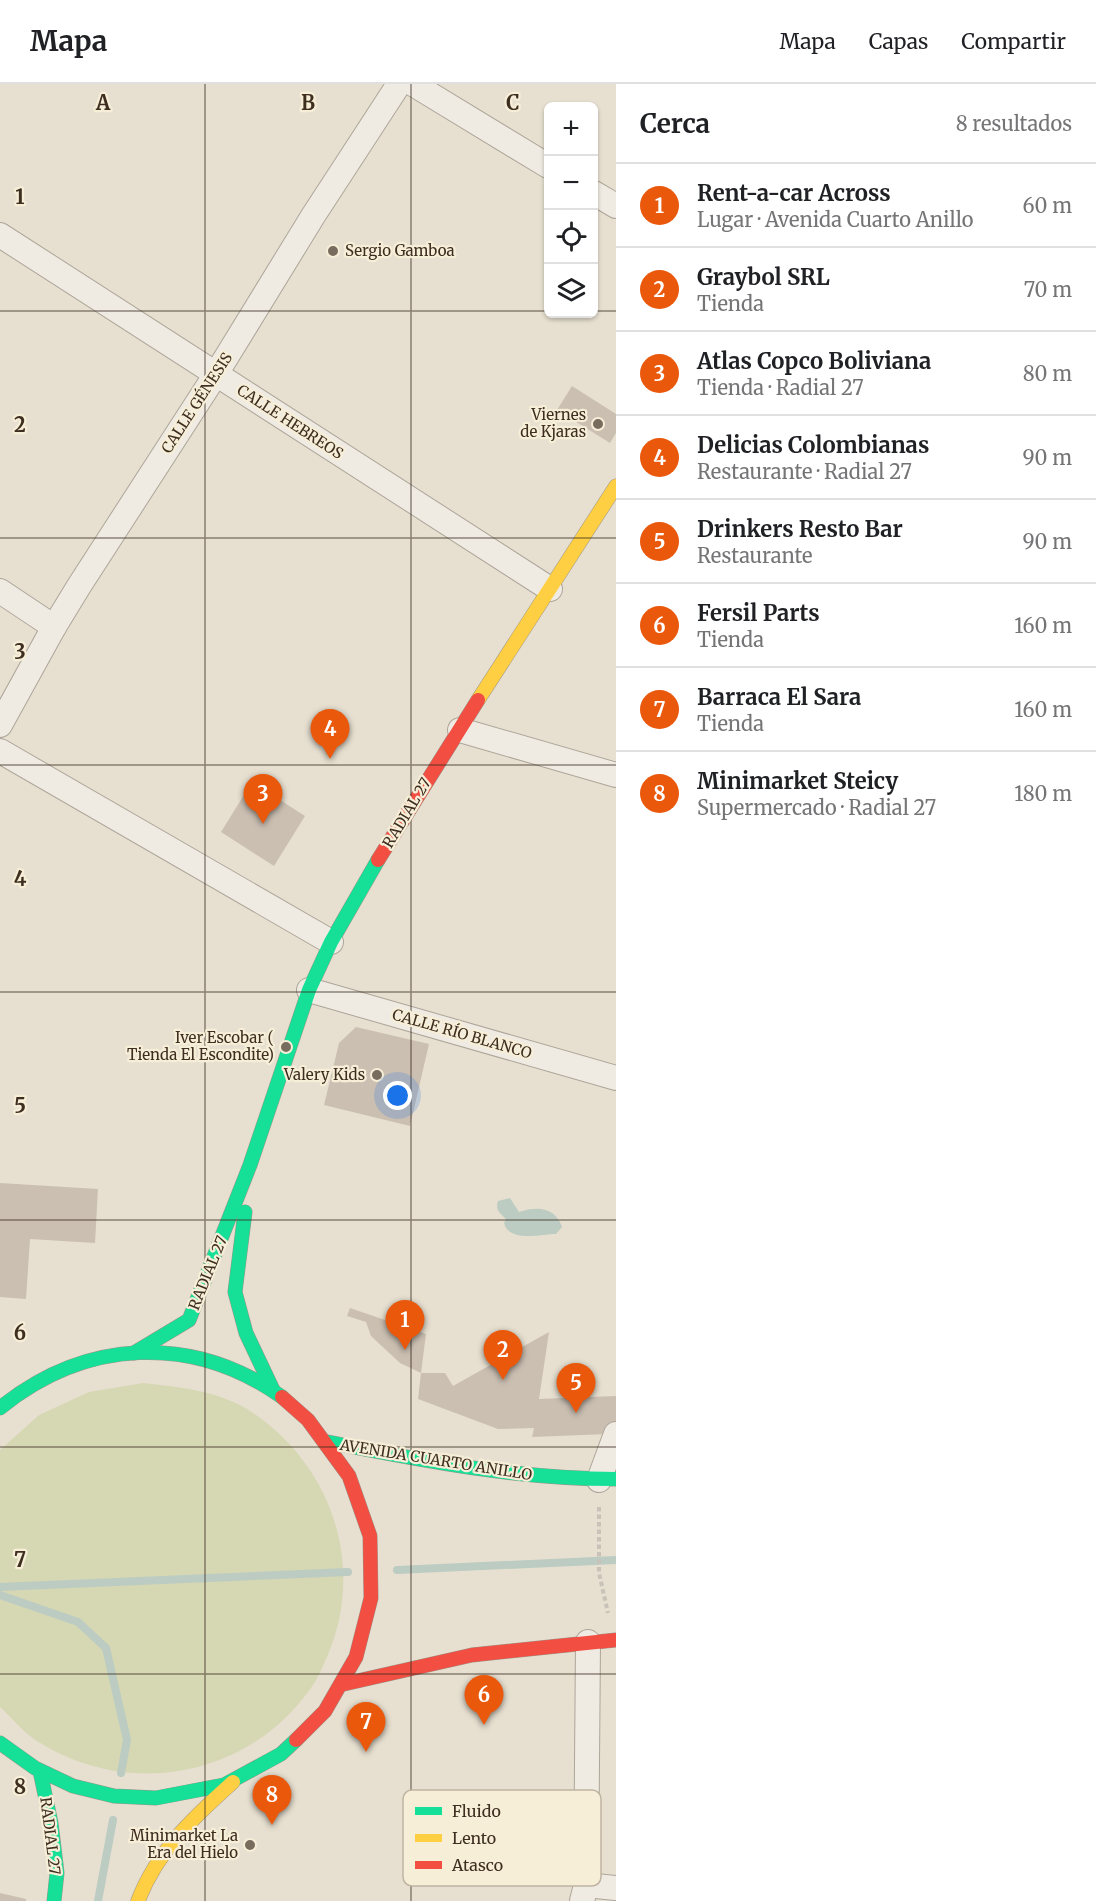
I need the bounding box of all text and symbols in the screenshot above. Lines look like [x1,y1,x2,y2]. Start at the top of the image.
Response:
text: Mapa [30,23,107,59]
text: Mapa [779,28,836,55]
text: Capas [869,28,928,55]
text: Compartir [961,28,1066,55]
text: A [95,90,111,115]
text: B [301,90,315,115]
text: C [506,90,520,115]
map controls [544,102,598,318]
button: + [544,102,598,156]
text: Cerca [640,107,710,140]
text: 8 resultados [956,111,1072,136]
button: − [544,156,598,210]
text: Rent-a-car Across [697,179,891,207]
text: 1 [15,184,25,209]
text: 1 [655,193,664,218]
text: 60 m [1022,193,1072,218]
text: Lugar · Avenida Cuarto Anillo [697,207,973,232]
button: locate [544,210,598,264]
place label: Sergio Gamboa [345,241,455,260]
marker: Sergio Gamboa [326,244,340,258]
text: Graybol SRL [697,263,830,291]
button: layers [544,264,598,318]
text: 2 [654,277,665,302]
text: 70 m [1024,277,1072,302]
text: Tienda [697,291,764,316]
text: Atlas Copco Boliviana [697,347,931,375]
street label: CALLE GÉNESIS [156,348,236,457]
text: 3 [654,361,665,386]
text: 80 m [1023,361,1072,386]
text: Tienda · Radial 27 [697,375,864,400]
street label: CALLE HEBREOS [234,380,347,463]
place label: Viernes de Kjaras [520,405,586,441]
text: 2 [14,412,26,437]
marker: Viernes de Kjaras [591,417,605,431]
text: Delicias Colombianas [697,431,929,459]
text: 4 [653,445,666,470]
text: 90 m [1022,445,1072,470]
text: Restaurante · Radial 27 [697,459,912,484]
text: Drinkers Resto Bar [697,515,903,543]
text: 5 [654,529,665,554]
text: 90 m [1022,529,1072,554]
text: Restaurante [697,543,812,568]
text: Fersil Parts [697,599,820,627]
text: 6 [653,613,666,638]
text: 160 m [1014,613,1072,638]
text: Tienda [697,627,764,652]
text: 3 [14,639,26,664]
text: Barraca El Sara [697,683,861,711]
text: 7 [654,697,666,722]
text: 160 m [1014,697,1072,722]
pin: 4 [310,710,350,759]
text: Tienda [697,711,764,736]
text: Minimarket Steicy [697,767,898,795]
pin: 3 [244,774,282,824]
street label: RADIAL 27 [378,774,435,851]
text: 8 [653,781,666,806]
text: 180 m [1014,781,1072,806]
text: Supermercado · Radial 27 [697,795,936,820]
text: 4 [14,866,27,891]
street label: CALLE RÍO BLANCO [390,1004,534,1063]
place label: Iver Escobar ( Tienda El Escondite) [127,1028,274,1064]
marker: Iver Escobar ( Tienda El Escondite) [279,1040,293,1054]
place label: Valery Kids [283,1065,365,1084]
marker: Valery Kids [370,1068,384,1082]
your location [383,1081,412,1110]
text: 5 [14,1093,26,1118]
street label: RADIAL 27 [184,1232,231,1313]
pin: 1 [386,1300,424,1350]
text: 6 [14,1320,26,1345]
pin: 2 [484,1330,522,1380]
pin: 5 [556,1364,596,1413]
street label: AVENIDA CUARTO ANILLO [338,1435,534,1484]
text: 7 [14,1547,26,1572]
pin: 6 [464,1676,504,1725]
pin: 7 [346,1702,386,1752]
text: 8 [14,1774,26,1799]
pin: 8 [252,1776,292,1825]
legend [403,1790,601,1886]
street label: RADIAL 27 [36,1796,65,1876]
text: Fluido [452,1801,501,1821]
place label: Minimarket La Era del Hielo [130,1826,238,1862]
text: Lento [452,1828,496,1848]
marker: Minimarket La Era del Hielo [243,1838,257,1852]
text: Atasco [451,1855,503,1875]

